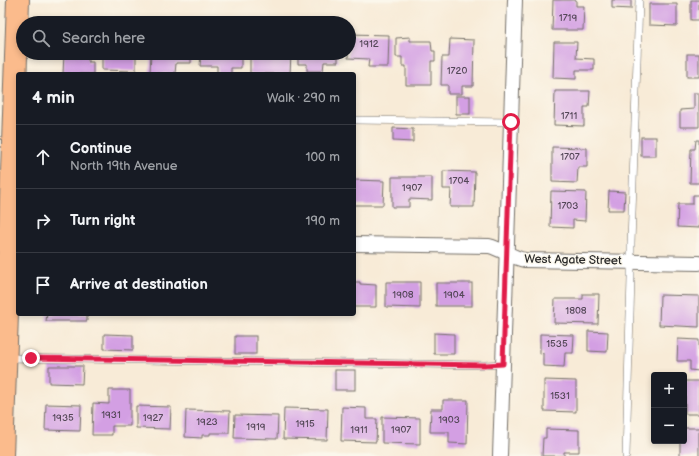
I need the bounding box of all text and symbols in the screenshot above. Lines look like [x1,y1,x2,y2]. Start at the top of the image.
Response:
house number: 1719 [559,12,577,24]
search box [16,16,356,60]
icon: search [30,27,52,49]
text: Search here [62,29,145,48]
house number: 1912 [359,38,379,50]
house number: 1720 [447,65,467,77]
text: 4 min [32,88,75,108]
text: Walk · 290 m [267,90,340,106]
house number: 1711 [561,110,577,122]
route start [502,113,520,131]
text: Continue [70,139,132,158]
icon: ahead [32,146,54,168]
text: 100 m [305,149,340,165]
house number: 1707 [560,151,580,163]
text: North 19th Avenue [70,158,178,174]
house number: 1704 [449,175,469,187]
house number: 1907 [402,182,422,194]
house number: 1703 [558,200,578,212]
icon: right [32,210,54,232]
text: Turn right [70,211,135,230]
text: 190 m [306,213,340,229]
street label: West Agate Street [524,252,622,268]
icon: arrive [32,274,54,296]
text: Arrive at destination [70,275,208,294]
house number: 1908 [392,289,414,301]
house number: 1904 [443,289,465,301]
house number: 1808 [565,305,587,317]
house number: 1535 [546,338,568,350]
route end [22,349,40,367]
map controls [651,372,687,444]
button: + [651,372,687,408]
house number: 1531 [550,390,570,402]
button: − [651,408,687,444]
house number: 1931 [101,409,121,421]
house number: 1935 [52,412,74,424]
house number: 1927 [143,412,163,424]
house number: 1903 [438,414,460,426]
house number: 1923 [196,416,218,428]
house number: 1915 [295,418,315,430]
house number: 1919 [246,421,266,433]
house number: 1911 [350,424,368,436]
house number: 1907 [391,424,411,436]

